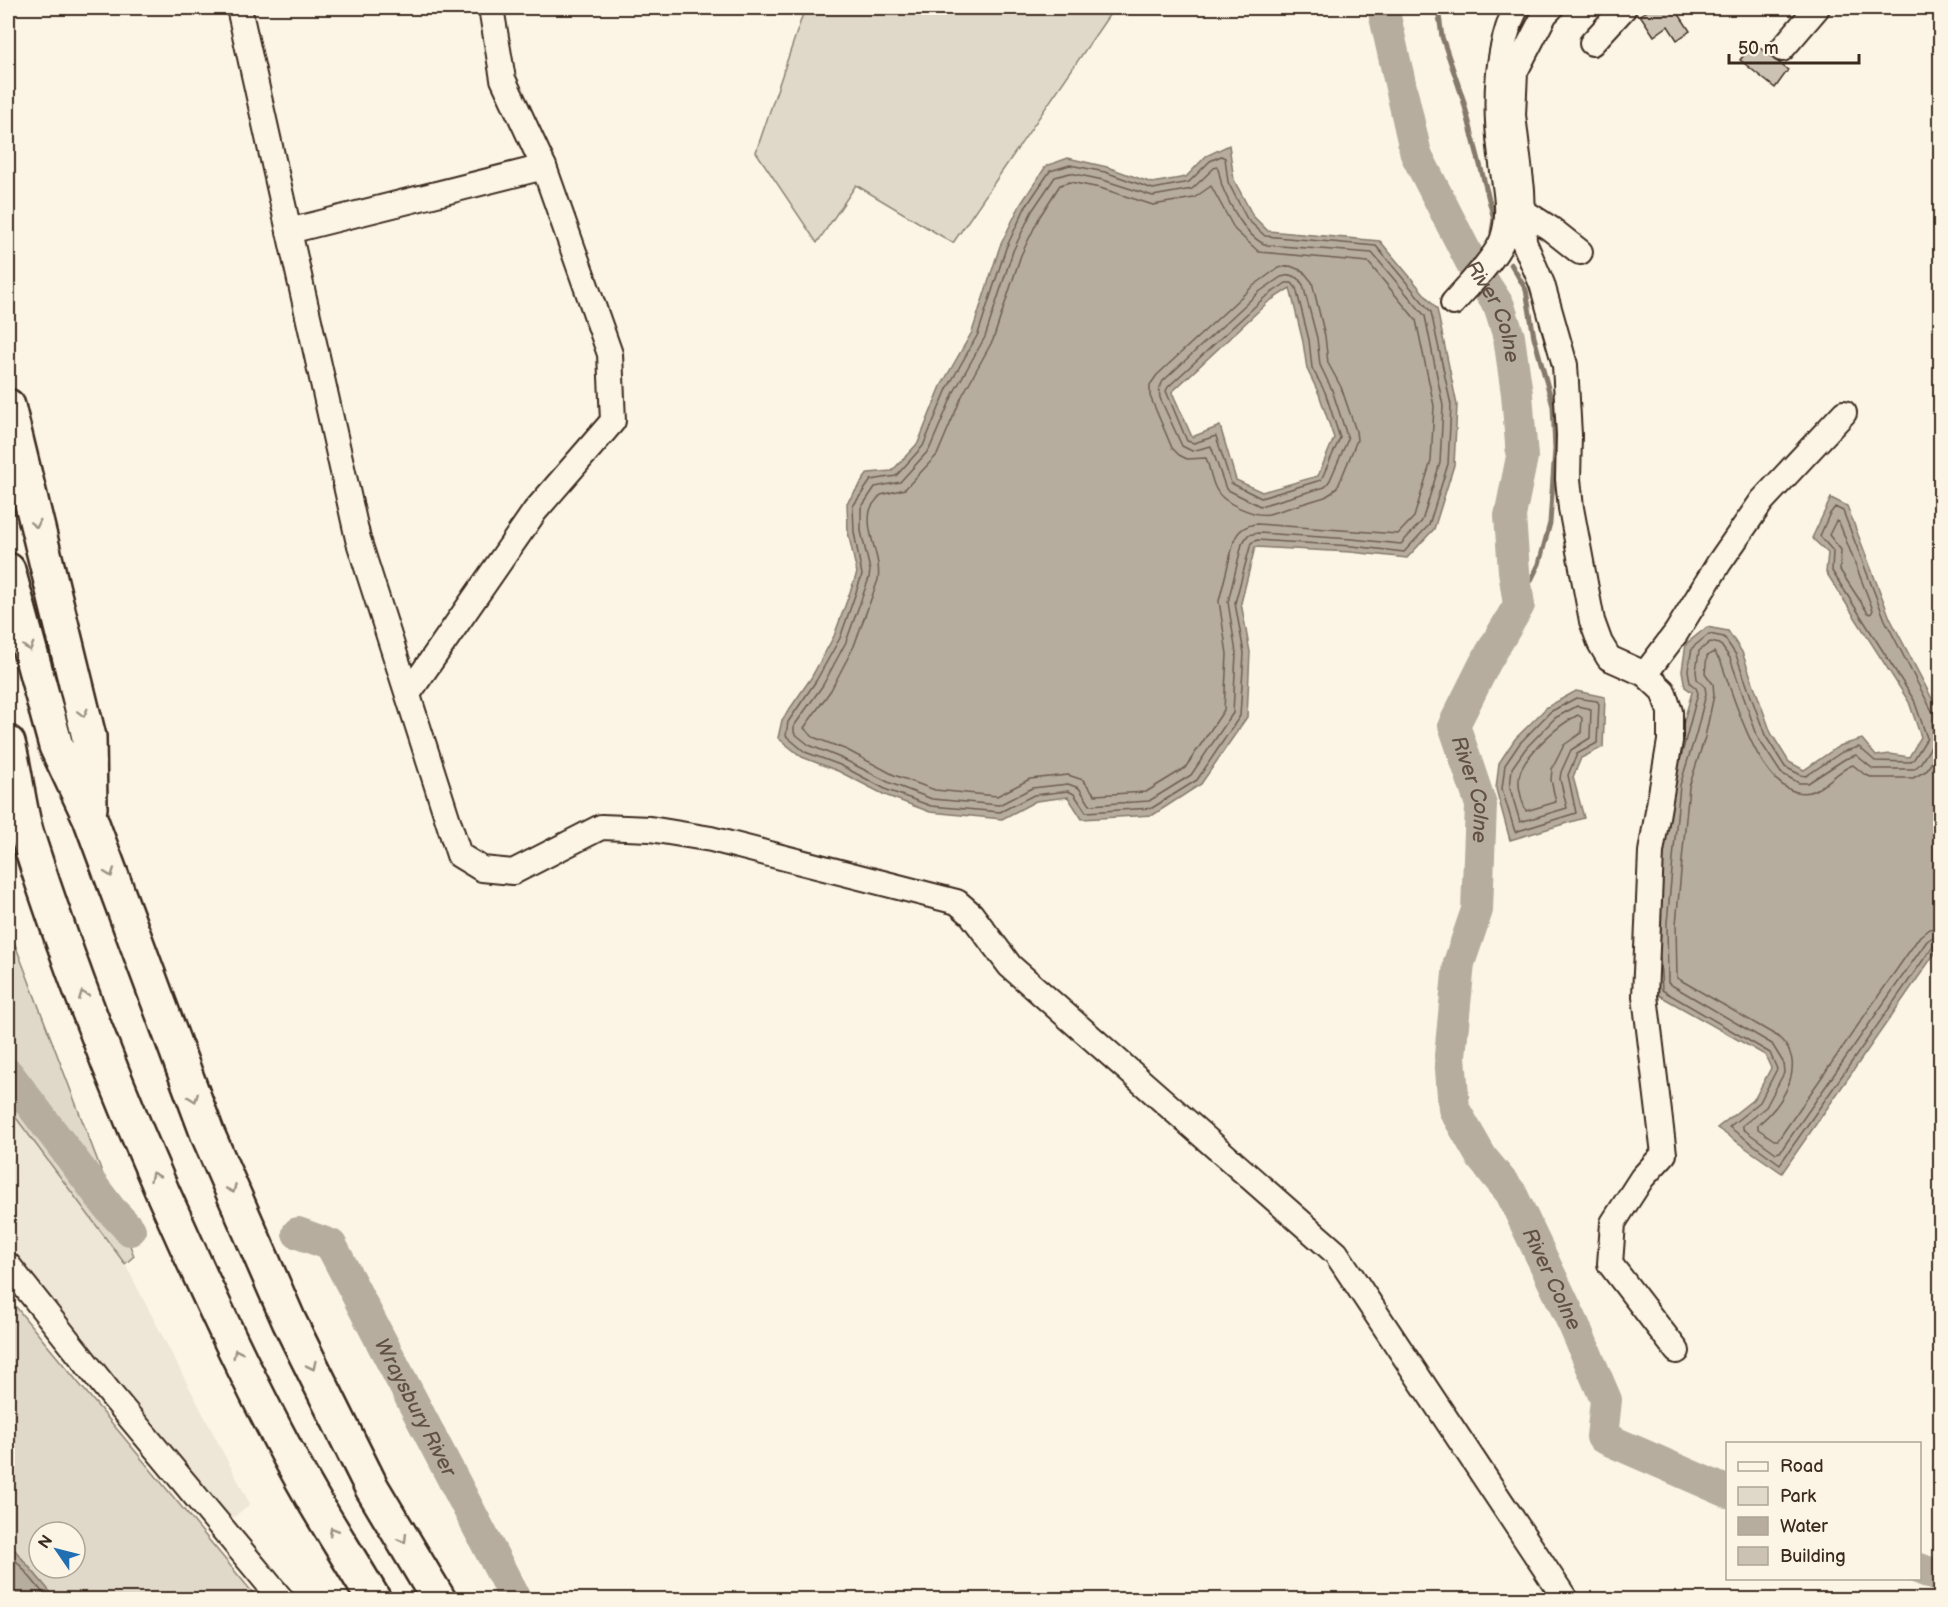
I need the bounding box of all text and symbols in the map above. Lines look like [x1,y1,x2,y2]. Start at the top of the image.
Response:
scale bar [1729,27,1860,65]
text: 50 m [1738,38,1779,59]
water label: River Colne [1460,255,1525,364]
one-way arrow [28,519,41,529]
one-way arrow [21,642,34,652]
one-way arrow [75,708,88,718]
water label: River Colne [1446,732,1494,844]
one-way arrow [103,867,115,878]
one-way arrow [77,990,90,1001]
one-way arrow [187,1091,199,1102]
one-way arrow [150,1172,162,1183]
one-way arrow [225,1182,237,1193]
water label: River Colne [1517,1224,1587,1334]
water label: Wraysbury River [369,1334,462,1482]
one-way arrow [232,1348,244,1359]
one-way arrow [305,1360,316,1371]
legend [1726,1442,1921,1580]
text: Road [1780,1456,1824,1477]
text: Park [1780,1486,1816,1507]
text: Water [1780,1516,1828,1537]
north arrow [27,1520,87,1580]
one-way arrow [329,1527,340,1537]
text: N [35,1532,57,1553]
one-way arrow [395,1533,407,1543]
text: Building [1780,1546,1846,1567]

